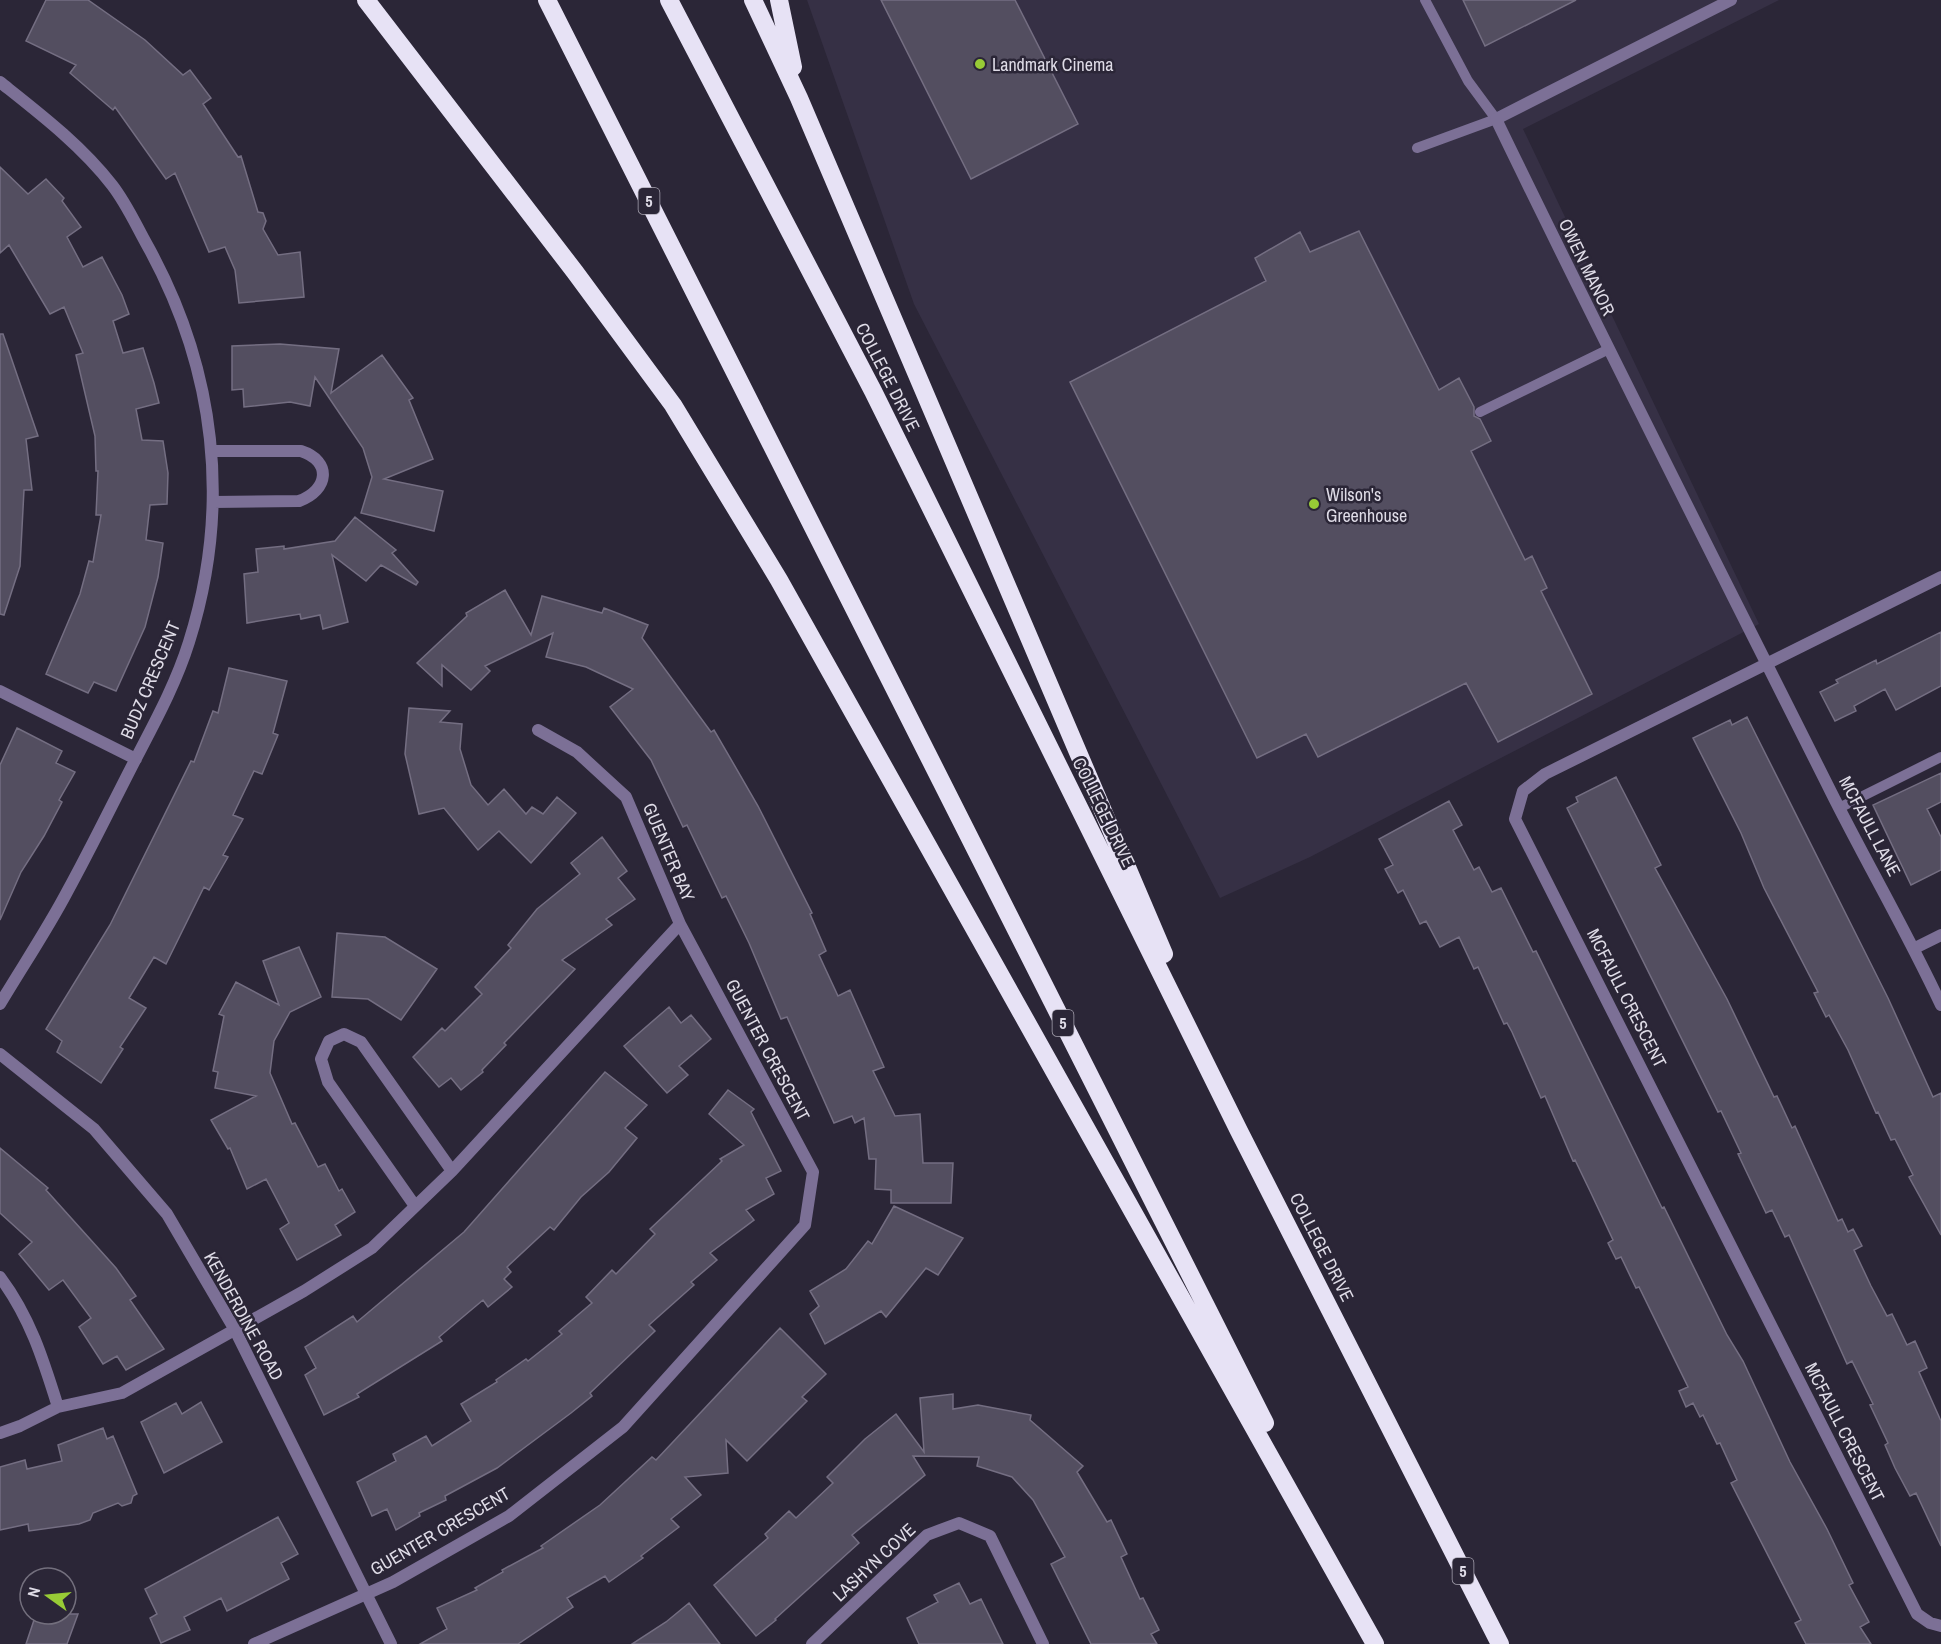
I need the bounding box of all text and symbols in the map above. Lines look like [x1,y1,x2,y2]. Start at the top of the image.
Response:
place label: Landmark Cinema [992,52,1113,77]
marker: Landmark Cinema [973,57,987,71]
road number: 5 [638,188,660,214]
street label: OWEN MANOR [1553,214,1621,320]
street label: COLLEGE DRIVE [850,318,926,436]
place label: Wilson's Greenhouse [1326,482,1407,528]
marker: Wilson's Greenhouse [1307,497,1321,511]
street label: BUDZ CRESCENT [114,617,186,743]
street label: COLLEGE DRIVE [1067,753,1141,871]
street label: MCFAULL LANE [1833,771,1907,881]
street label: GUENTER BAY [637,799,701,905]
street label: MCFAULL CRESCENT [1581,924,1673,1072]
street label: GUENTER CRESCENT [720,975,816,1125]
road number: 5 [1052,1010,1074,1036]
street label: COLLEGE DRIVE [1284,1188,1360,1306]
street label: KENDERDINE ROAD [198,1247,290,1385]
street label: MCFAULL CRESCENT [1799,1358,1891,1506]
street label: GUENTER CRESCENT [366,1481,514,1581]
street label: LASHYN COVE [827,1517,921,1607]
road number: 5 [1452,1558,1474,1584]
north arrow [18,1566,78,1626]
text: N [22,1585,45,1600]

